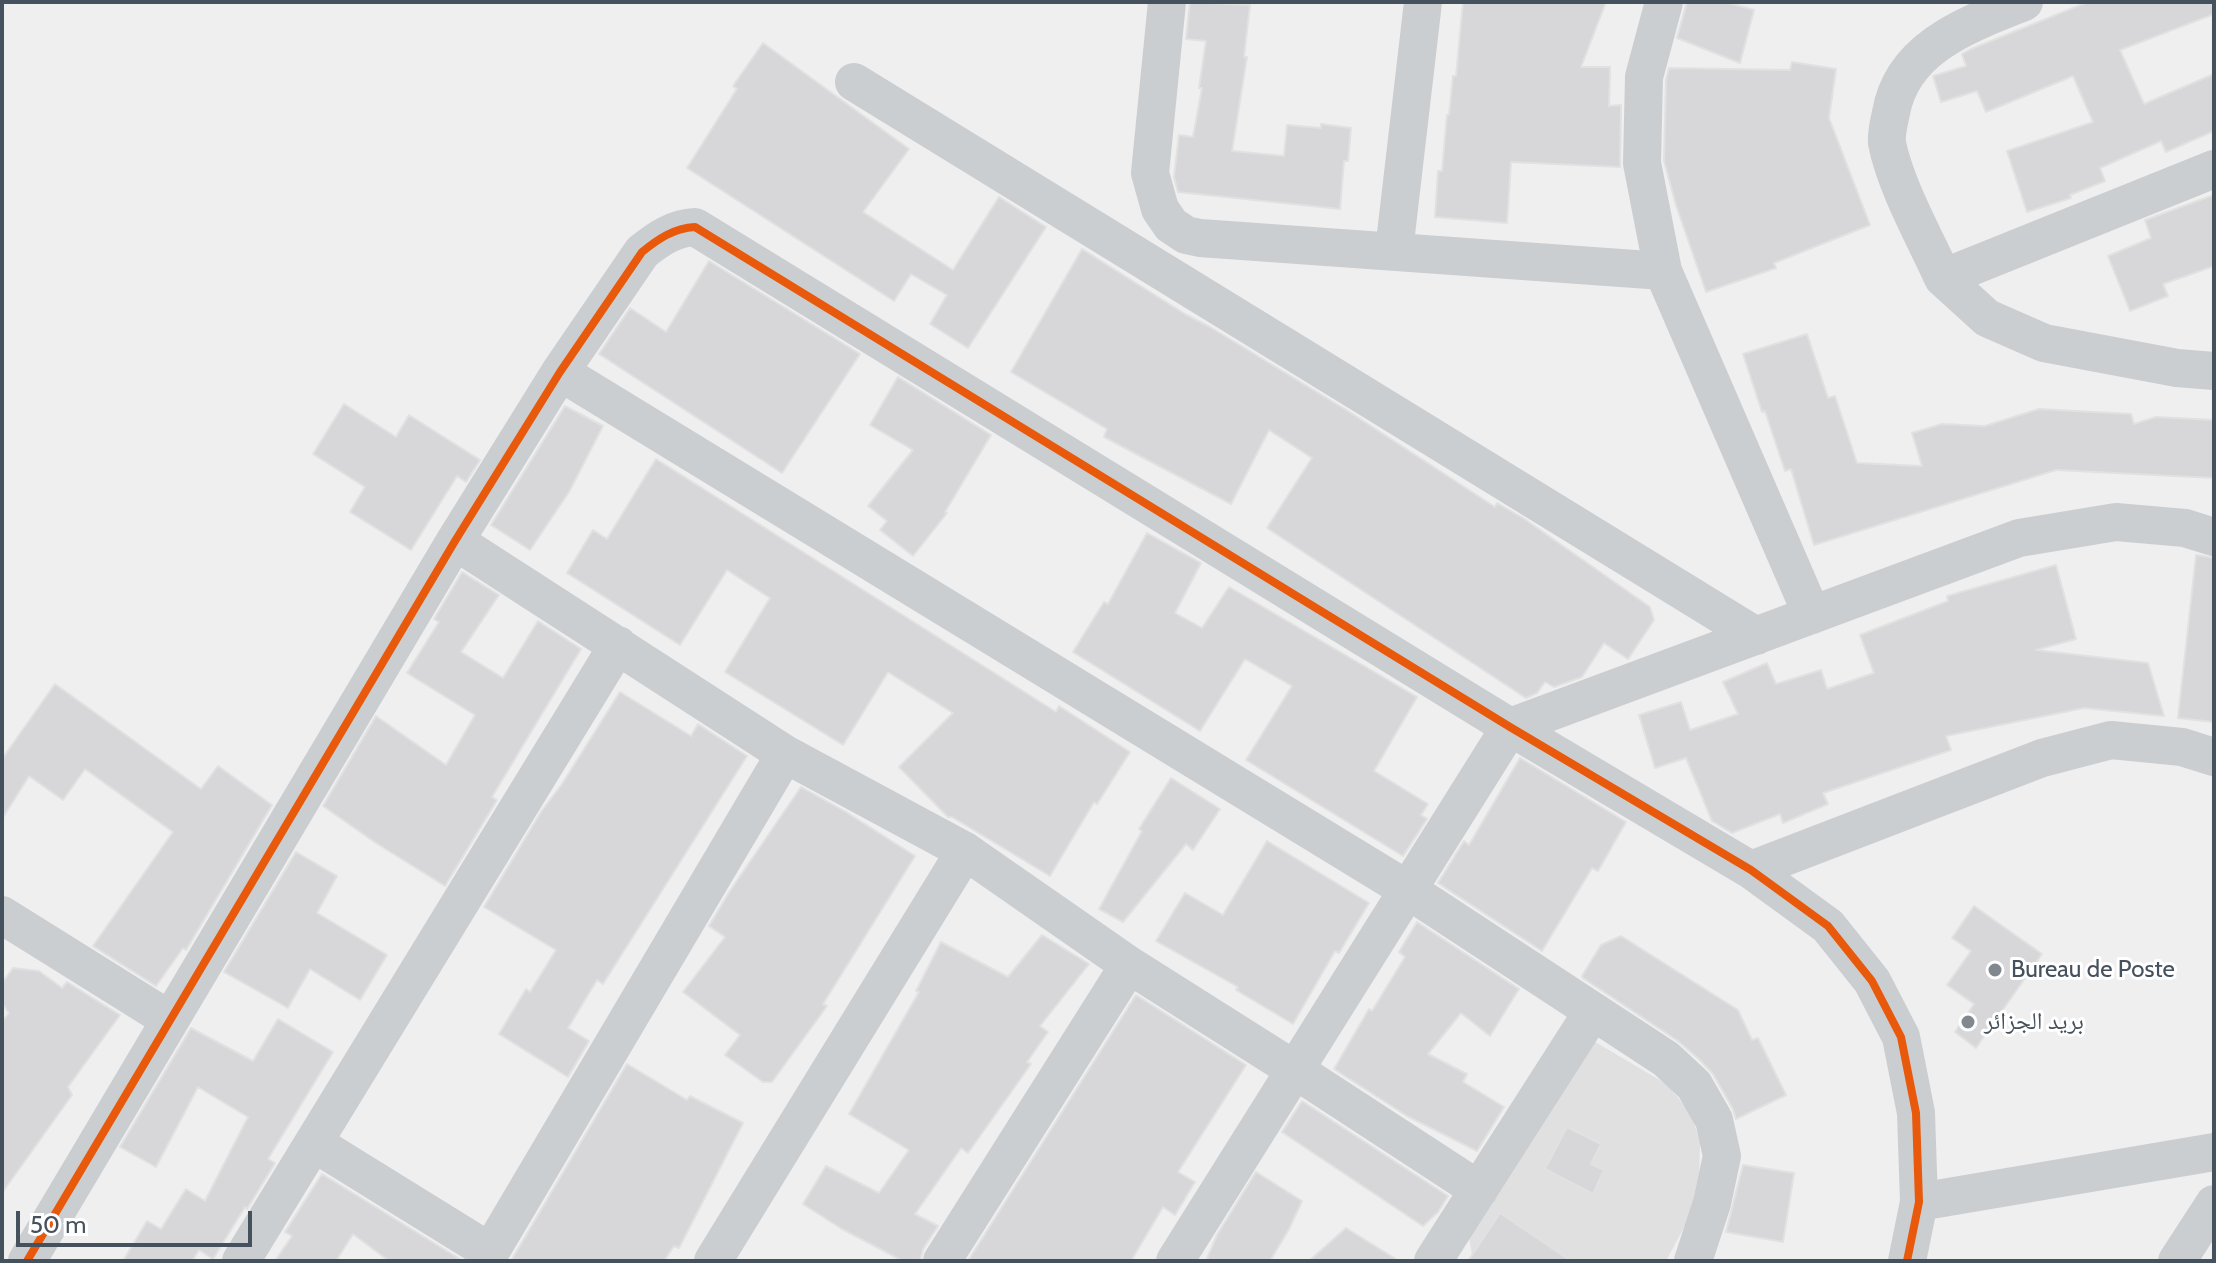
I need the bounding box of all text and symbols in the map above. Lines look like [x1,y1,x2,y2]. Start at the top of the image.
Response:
place label: Bureau de Poste [2011,956,2175,984]
marker: Bureau de Poste [1986,961,2004,979]
place label: بريد الجزائر [1984,1008,2084,1036]
marker: بريد الجزائر [1959,1013,1977,1031]
scale bar [20,1195,256,1245]
text: 50 m [30,1210,86,1239]

